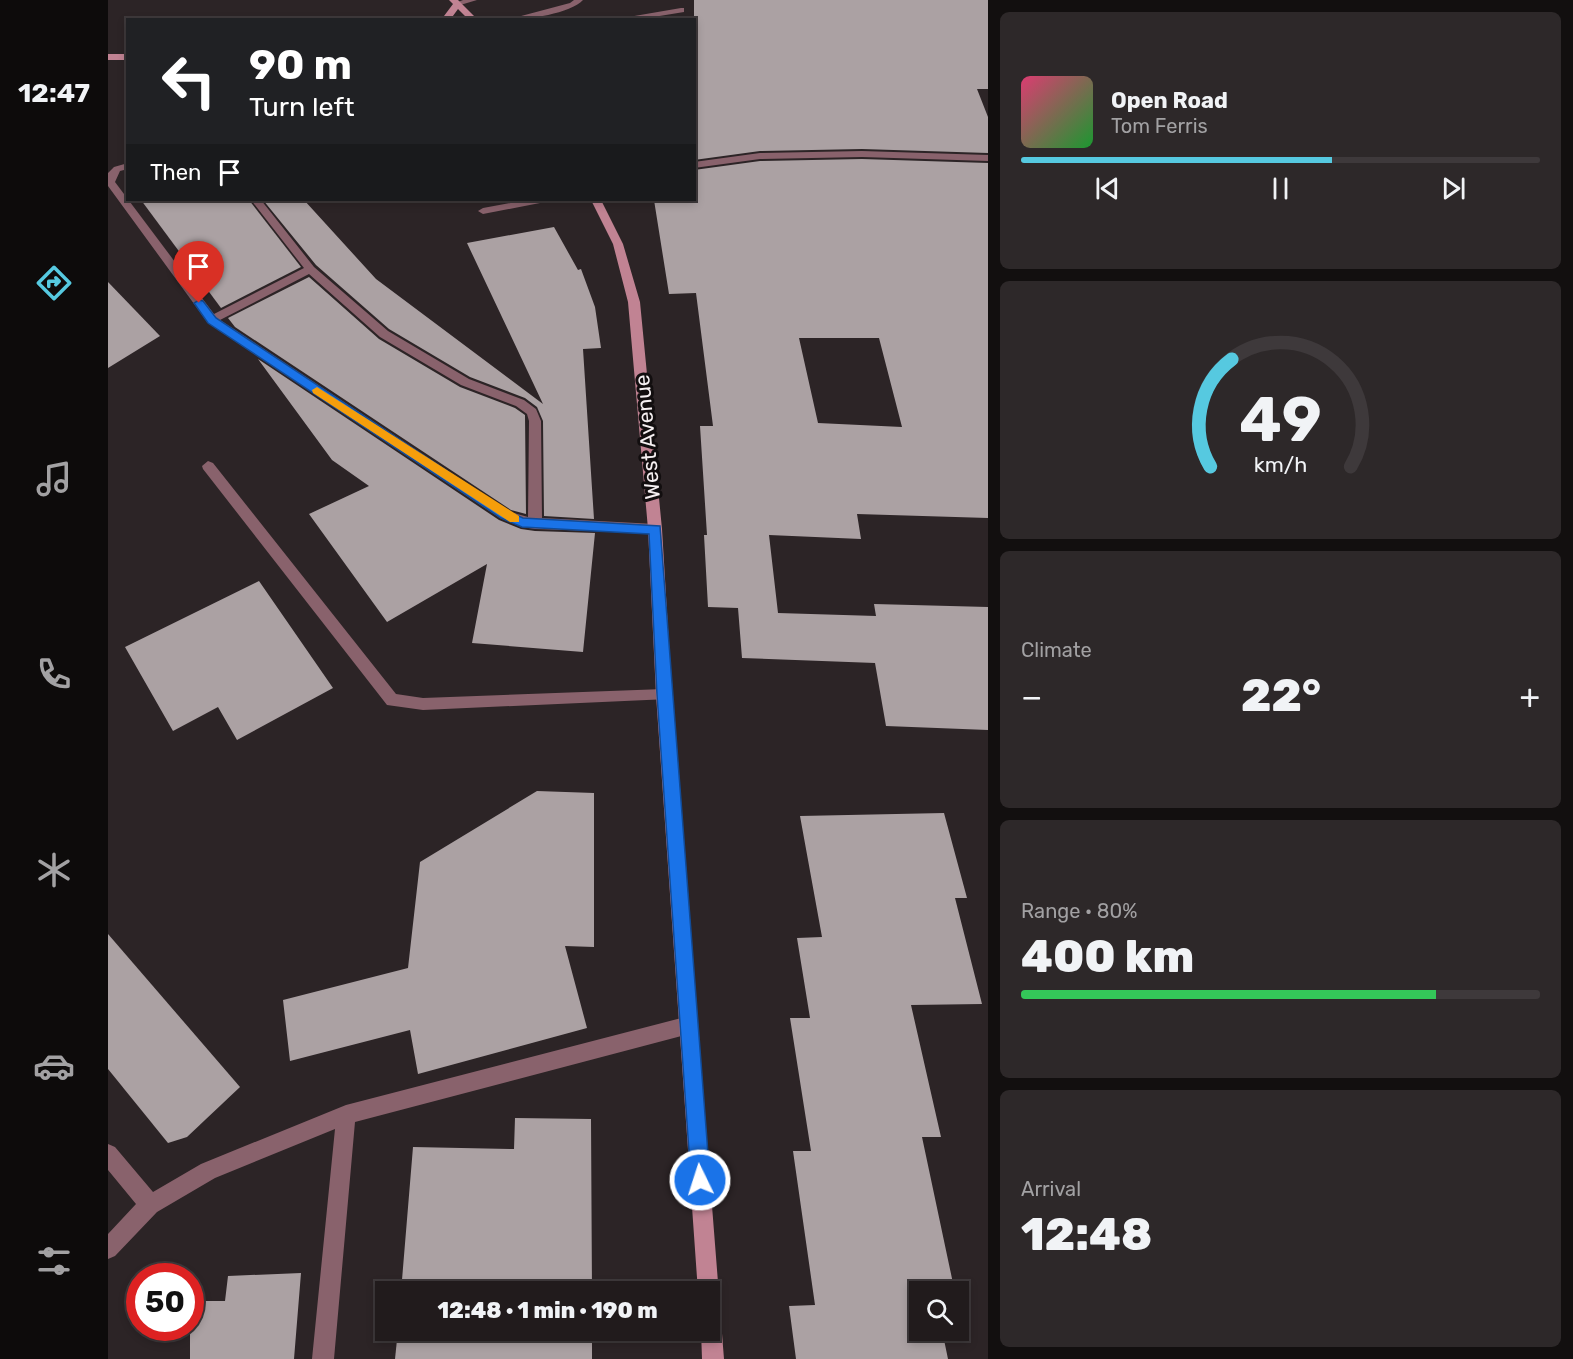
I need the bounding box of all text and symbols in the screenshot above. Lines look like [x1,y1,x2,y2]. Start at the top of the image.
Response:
text: 90 m [249,40,352,90]
icon: left [150,42,228,120]
text: 12:47 [18,77,90,109]
text: Open Road [1111,87,1228,114]
text: Turn left [249,91,354,123]
text: Tom Ferris [1111,114,1208,138]
icon: arrive [213,156,246,189]
text: Then [150,159,201,186]
icon: previous [1091,172,1124,205]
icon: pause [1264,172,1297,205]
icon: next [1437,172,1470,205]
pin [173,241,224,303]
icon: arrive [182,250,215,283]
icon: directions [33,262,75,304]
street label: West Avenue [629,374,665,500]
text: 49 [1239,383,1322,457]
text: km/h [1254,453,1307,478]
icon: music [33,458,75,500]
text: Climate [1021,638,1092,662]
icon: phone [33,653,75,695]
text: 22° [1241,669,1321,722]
text: − [1021,677,1042,716]
text: + [1519,677,1540,716]
icon: climate [33,849,75,891]
text: Range · 80% [1021,899,1137,923]
text: 400 km [1021,930,1194,983]
icon: car [33,1045,75,1087]
position arrow [668,1148,732,1212]
text: Arrival [1021,1177,1081,1201]
text: 12:48 [1021,1208,1152,1261]
icon: filters [33,1240,75,1282]
speed limit sign: 50 [126,1263,204,1341]
map controls [909,1281,969,1341]
button: search [909,1281,969,1341]
text: 12:48 · 1 min · 190 m [437,1297,658,1324]

